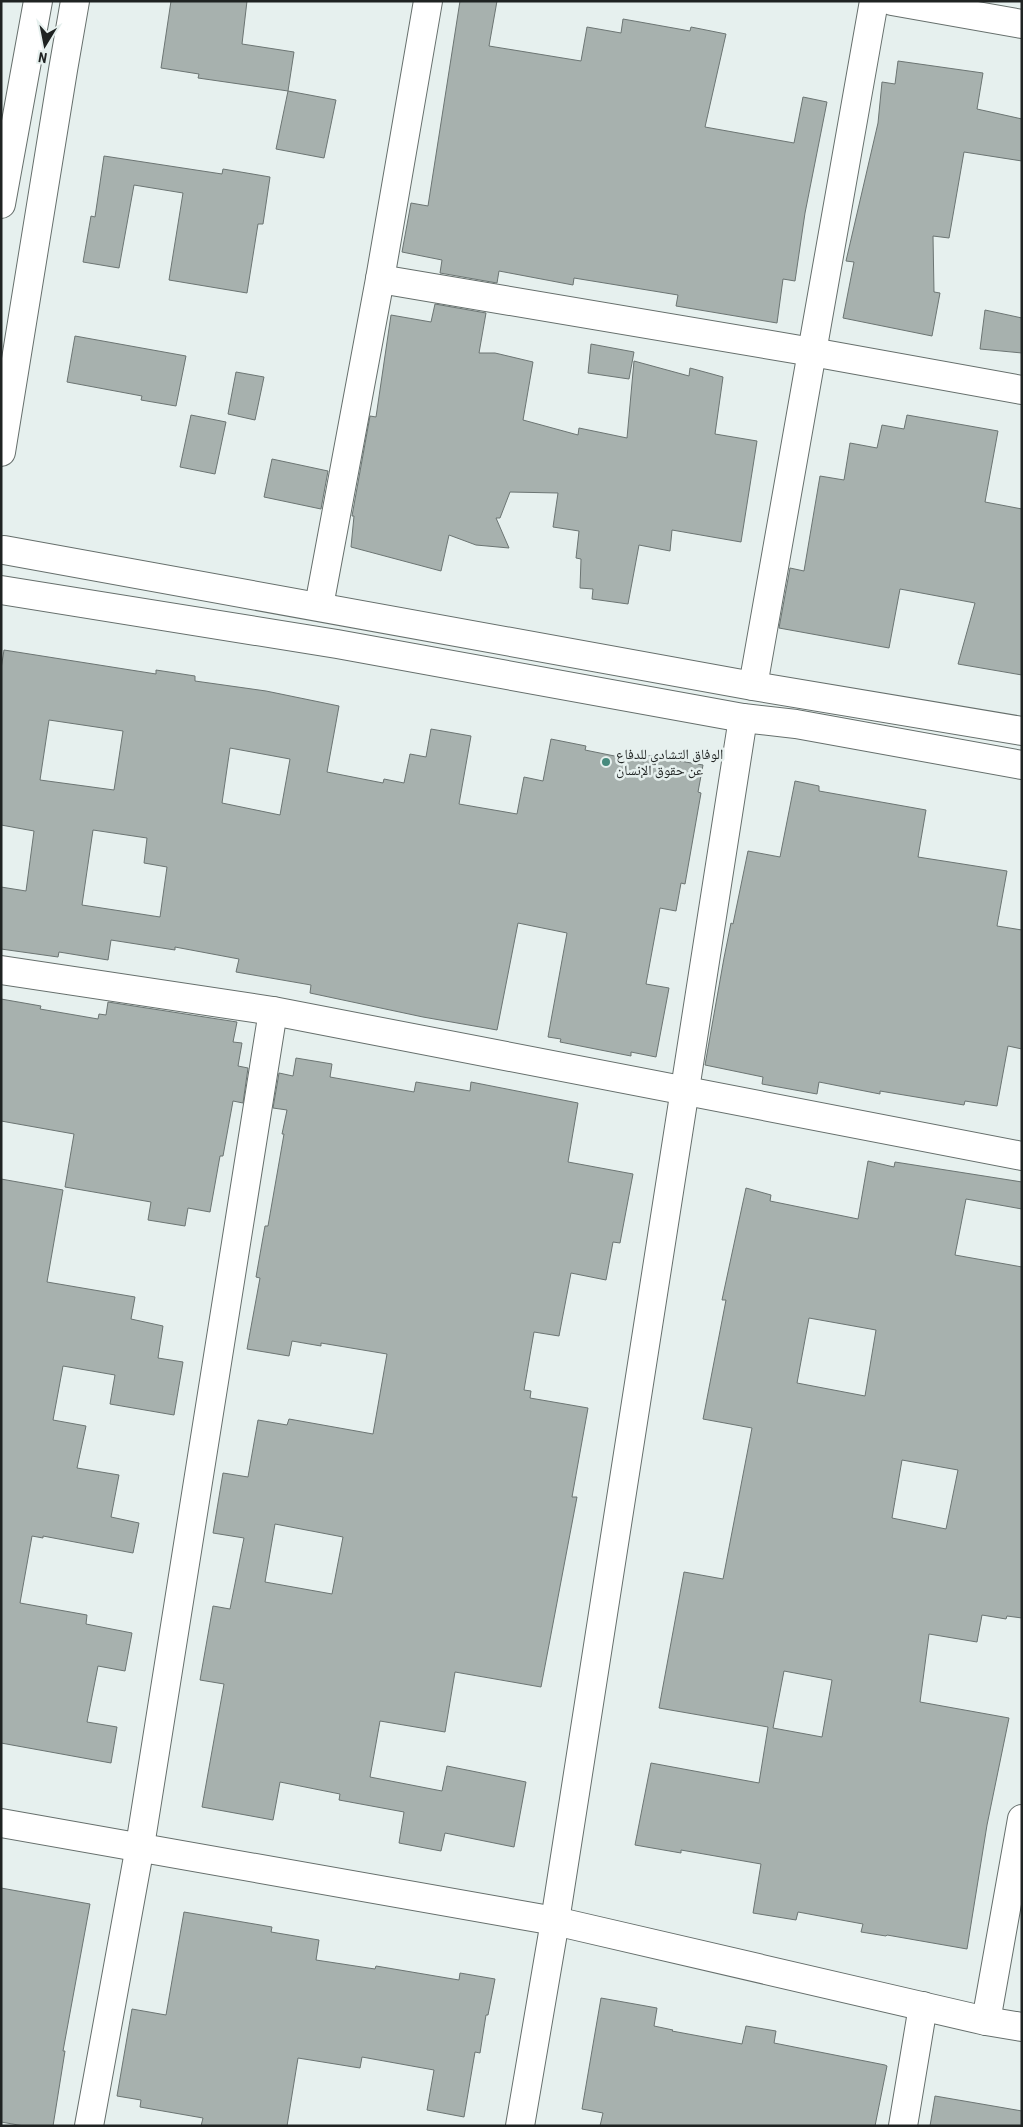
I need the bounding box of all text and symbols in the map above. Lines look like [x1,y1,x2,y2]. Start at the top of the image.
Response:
north arrow [20,20,70,70]
text: N [37,49,48,66]
place label: الوفاق التشادي للدفاع عن حقوق الإنسان [616,746,723,779]
marker: الوفاق التشادي للدفاع عن حقوق الإنسان [600,756,612,768]

